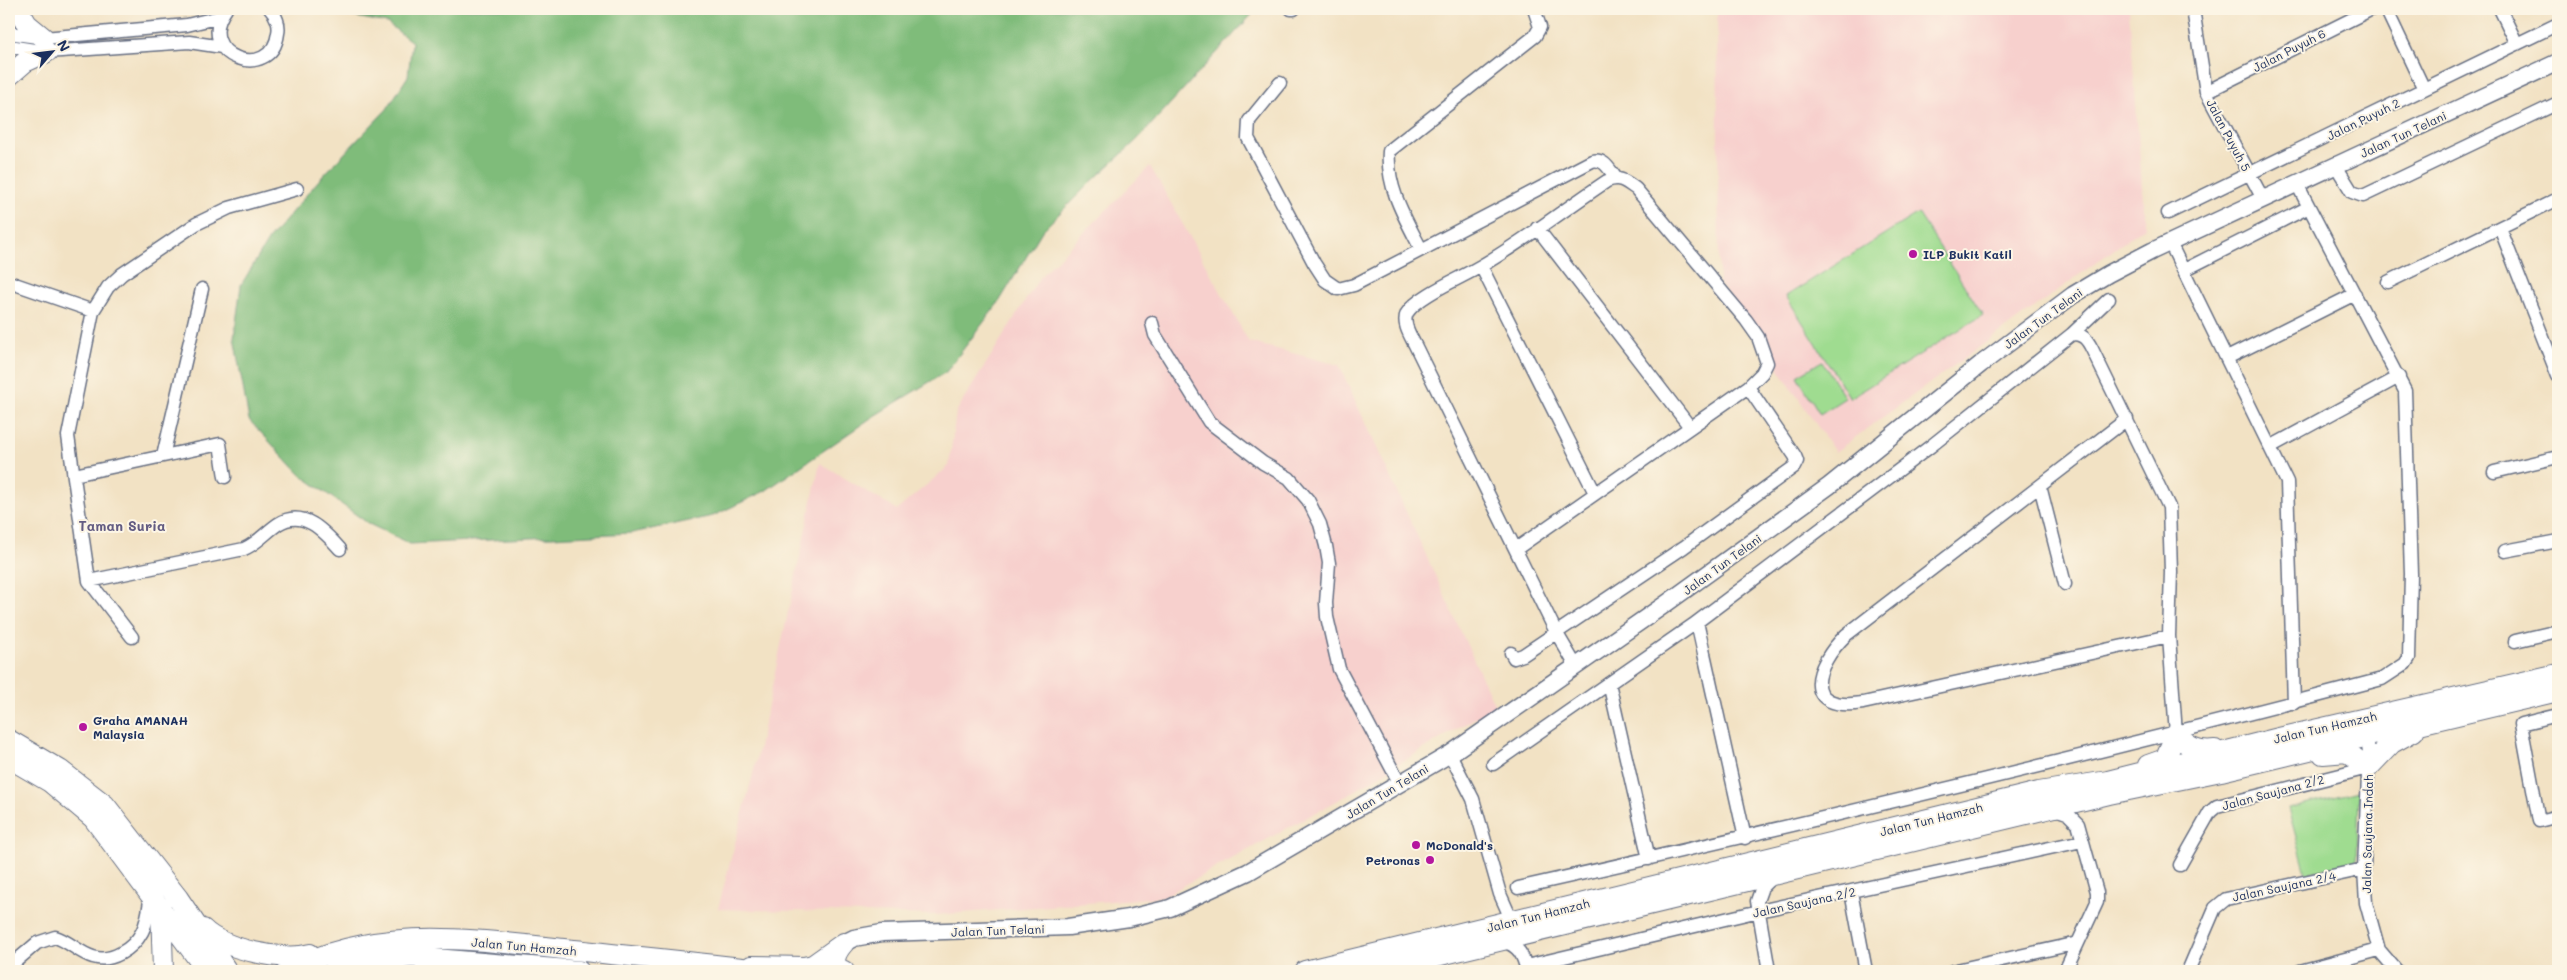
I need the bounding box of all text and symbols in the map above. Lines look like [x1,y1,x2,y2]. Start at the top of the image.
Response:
street label: Jalan Puyuh 6 [2250,25,2328,75]
north arrow [28,28,78,78]
text: N [53,37,75,55]
street label: Jalan Puyuh 2 [2324,94,2402,144]
street label: Jalan Puyuh 5 [2203,96,2255,174]
street label: Jalan Tun Telani [2357,107,2449,161]
place label: ILP Bukit Katil [1923,246,2012,262]
marker: ILP Bukit Katil [1907,248,1919,260]
street label: Jalan Tun Telani [2000,284,2086,352]
district label: Taman Suria [78,516,166,535]
street label: Jalan Tun Telani [1679,530,1765,598]
street label: Jalan Tun Hamzah [2272,707,2378,747]
place label: Graha AMANAH Malaysia [93,712,188,742]
marker: Graha AMANAH Malaysia [77,721,89,733]
street label: Jalan Tun Telani [1343,760,1431,822]
street label: Jalan Saujana 2/2 [2220,771,2326,813]
street label: Jalan Saujana Indah [2358,774,2376,894]
street label: Jalan Tun Hamzah [1878,798,1984,839]
place label: McDonald's [1426,837,1493,853]
marker: McDonald's [1410,839,1422,851]
place label: Petronas [1365,852,1420,868]
marker: Petronas [1424,854,1436,866]
street label: Jalan Saujana 2/4 [2231,867,2337,905]
street label: Jalan Saujana 2/2 [1751,883,1857,921]
street label: Jalan Tun Hamzah [1485,894,1591,935]
street label: Jalan Tun Telani [951,920,1045,940]
street label: Jalan Tun Hamzah [471,933,577,959]

